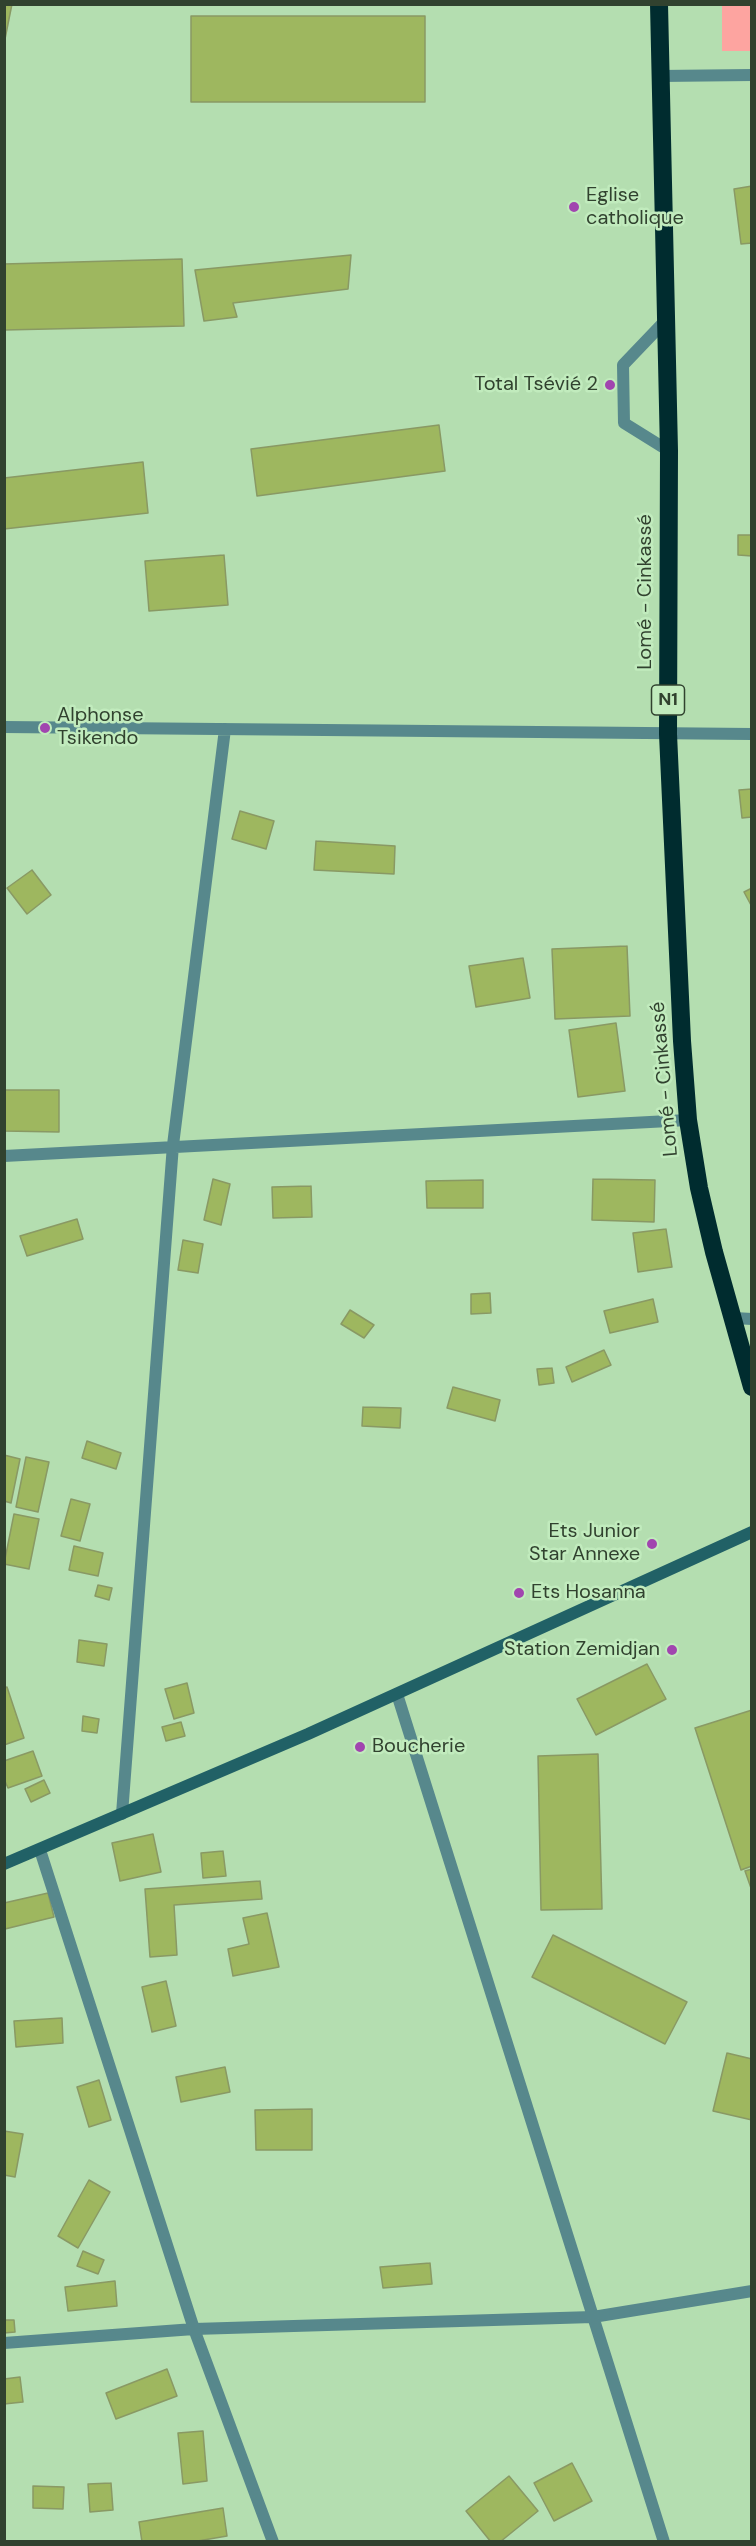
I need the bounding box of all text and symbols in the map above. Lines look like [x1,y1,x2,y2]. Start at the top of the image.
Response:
place label: Eglise catholique [586,184,684,231]
marker: Eglise catholique [567,200,581,214]
place label: Total Tsévié 2 [474,373,598,397]
marker: Total Tsévié 2 [603,378,617,392]
street label: Lomé - Cinkassé [634,514,658,670]
road number: N1 [652,685,684,715]
place label: Alphonse Tsikendo [57,704,143,751]
marker: Alphonse Tsikendo [38,721,52,735]
street label: Lomé - Cinkassé [646,1000,684,1158]
place label: Ets Junior Star Annexe [529,1520,640,1567]
marker: Ets Junior Star Annexe [645,1537,659,1551]
place label: Ets Hosanna [531,1581,646,1605]
marker: Ets Hosanna [512,1586,526,1600]
place label: Station Zemidjan [504,1638,660,1662]
marker: Station Zemidjan [665,1643,679,1657]
place label: Boucherie [372,1735,465,1759]
marker: Boucherie [353,1740,367,1754]

